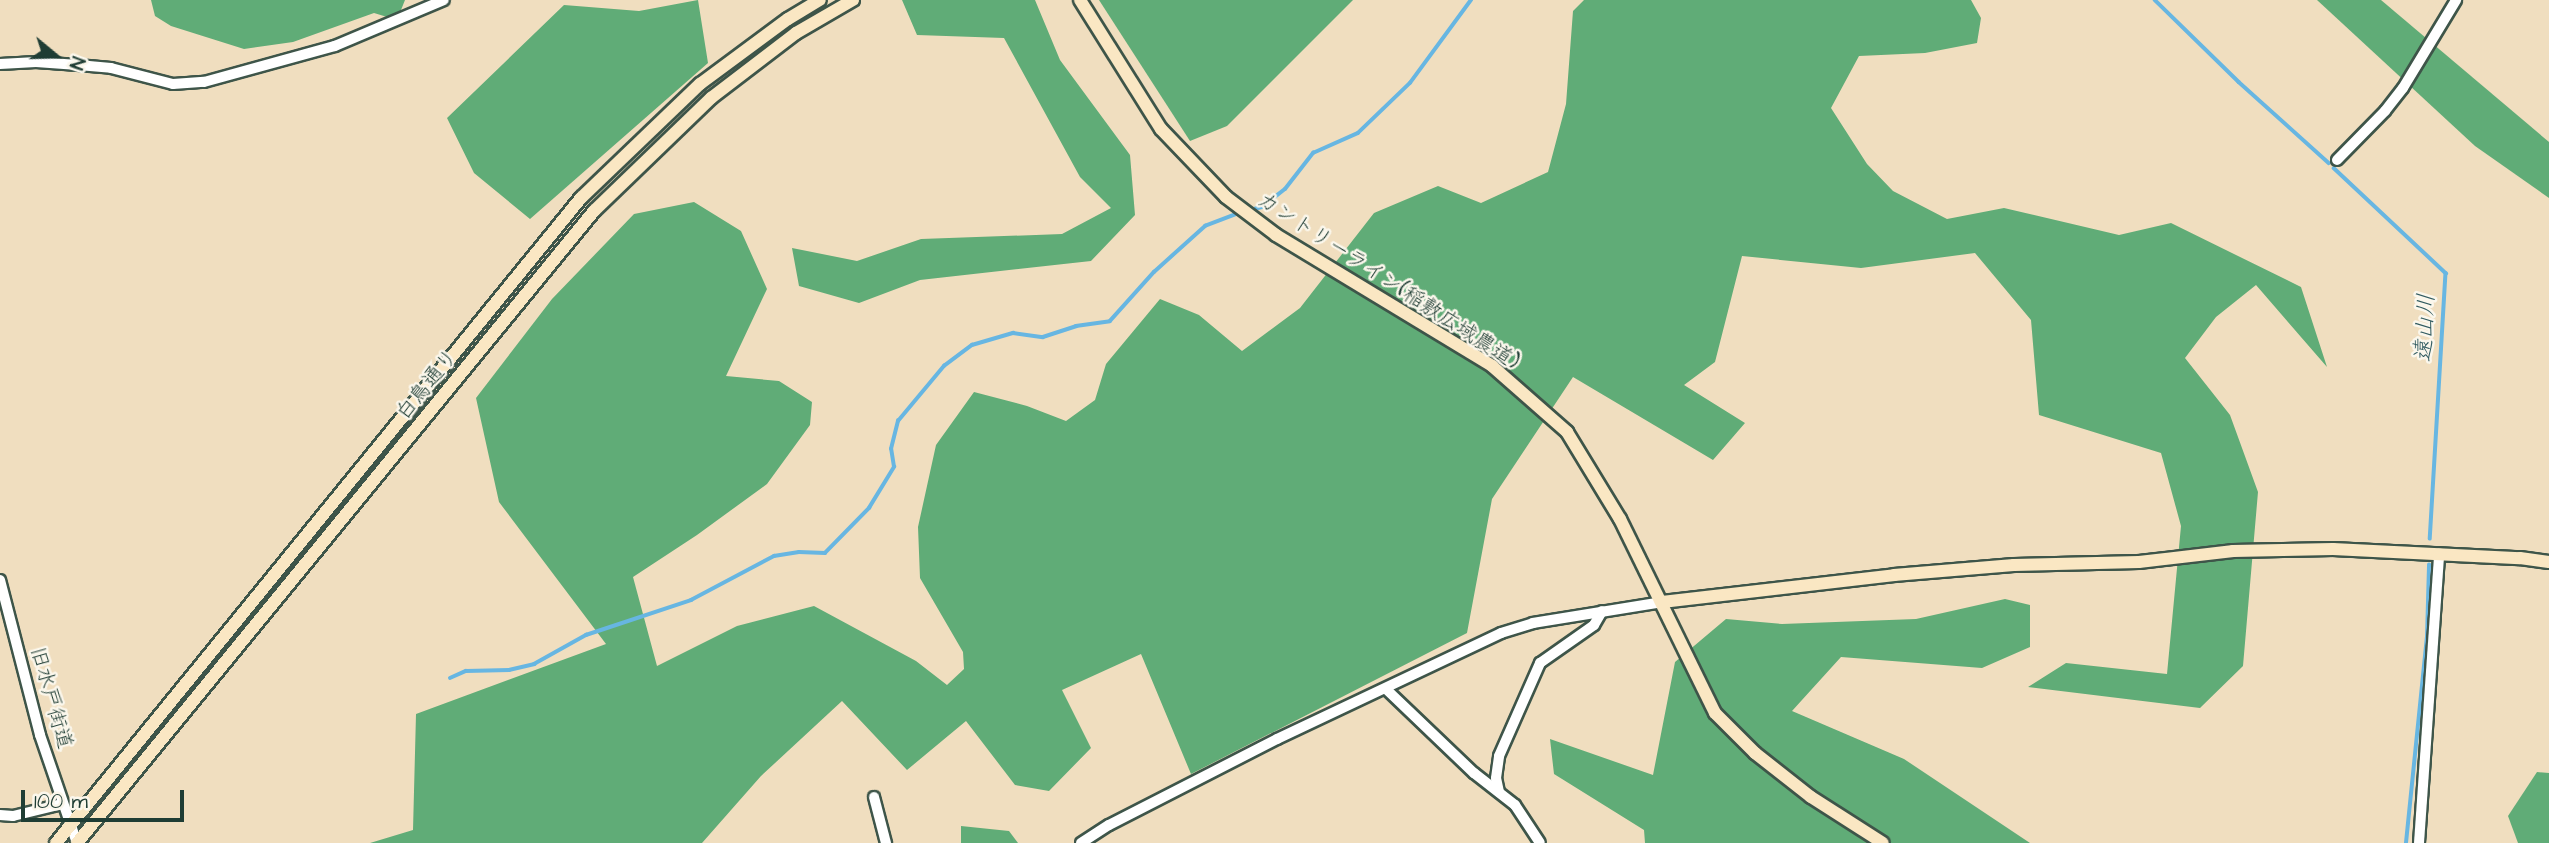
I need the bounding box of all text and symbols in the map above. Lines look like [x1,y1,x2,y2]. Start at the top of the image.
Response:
north arrow [21,21,91,91]
text: N [62,53,91,73]
street label: カントリーライン(稲敷広域農道) [1252,187,1524,375]
water label: 遠山川 [2409,293,2441,363]
street label: 白鳥通り [391,344,463,426]
street label: 旧水戸街道 [24,644,78,752]
scale bar [24,776,187,820]
text: 100 m [34,787,88,816]

